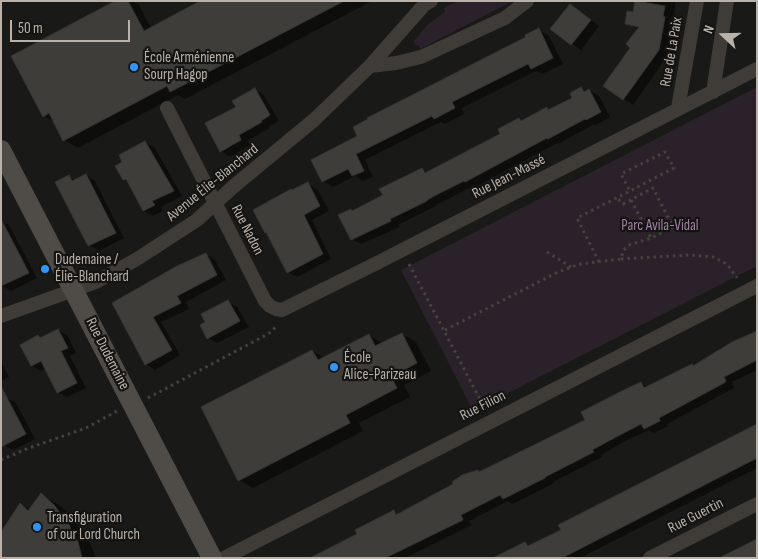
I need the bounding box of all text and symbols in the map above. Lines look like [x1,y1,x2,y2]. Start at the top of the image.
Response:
scale bar [12,10,132,42]
north arrow [698,10,748,60]
street label: Rue de La Paix [657,16,687,88]
text: 50 m [18,19,43,38]
text: N [699,23,718,36]
place label: École Arménienne Sourp Hagop [144,49,234,84]
marker: École Arménienne Sourp Hagop [128,61,140,73]
street label: Avenue Élie-Blanchard [163,140,263,226]
street label: Rue Jean-Massé [469,151,549,203]
street label: Rue Nadon [227,202,267,258]
park label: Parc Avila-Vidal [621,217,699,235]
place label: Dudemaine / Élie-Blanchard [55,251,129,286]
marker: Dudemaine / Élie-Blanchard [39,263,51,275]
street label: Rue Dudemaine [81,315,133,393]
place label: École Alice-Parizeau [344,349,416,384]
marker: École Alice-Parizeau [328,361,340,373]
street label: Rue Filion [457,387,509,425]
street label: Rue Guertin [665,494,727,538]
place label: Transfiguration of our Lord Church [47,509,140,544]
marker: Transfiguration of our Lord Church [31,521,43,533]

